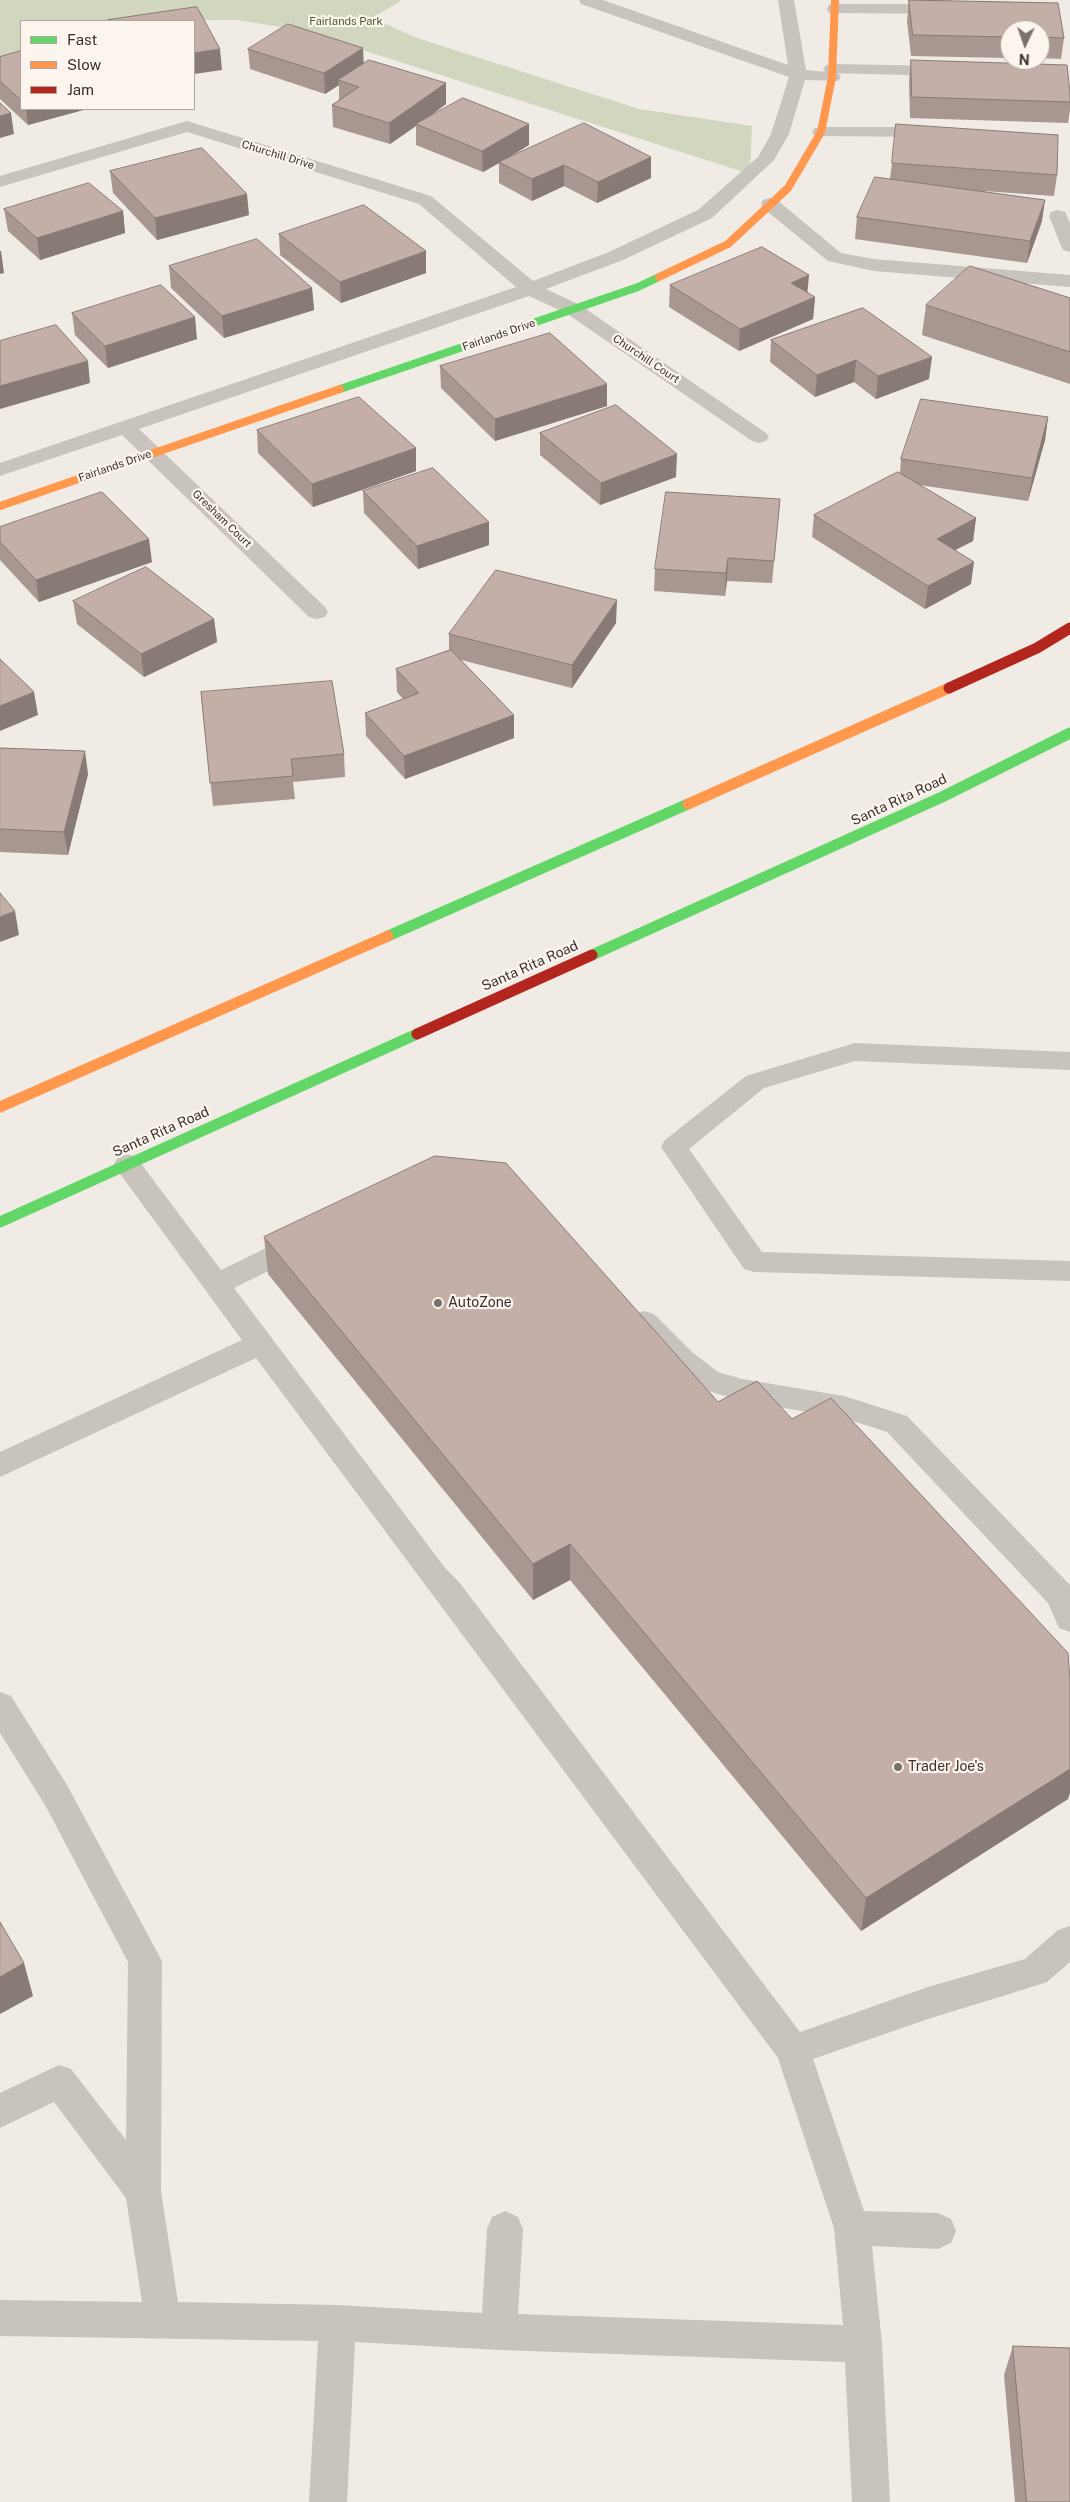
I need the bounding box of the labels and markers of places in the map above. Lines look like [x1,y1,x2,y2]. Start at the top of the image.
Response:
place label: AutoZone [448,1295,512,1311]
marker: AutoZone [432,1297,444,1309]
place label: Trader Joe's [908,1759,984,1775]
marker: Trader Joe's [892,1761,904,1773]

